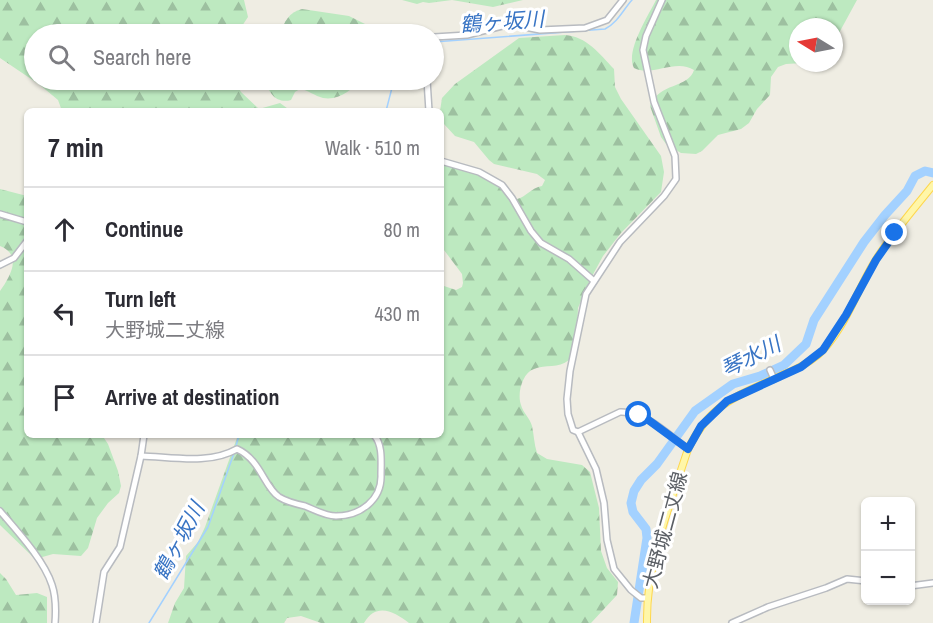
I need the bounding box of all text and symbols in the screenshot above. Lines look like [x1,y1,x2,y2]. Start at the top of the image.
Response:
water label: 鶴ヶ坂川 [459,4,547,39]
north arrow [789,18,843,72]
search box [24,24,444,90]
icon: search [45,41,78,74]
text: Search here [93,42,191,72]
text: 7 min [48,130,104,165]
text: Walk · 510 m [325,134,420,161]
icon: ahead [48,213,81,246]
text: Continue [105,214,183,244]
text: 80 m [384,216,420,243]
route end [881,219,907,245]
text: Turn left [105,284,176,314]
icon: left [48,297,81,330]
text: 430 m [374,300,420,327]
text: 大野城二丈線 [105,316,225,343]
water label: 琴水川 [716,328,787,384]
icon: arrive [48,381,81,414]
text: Arrive at destination [105,382,279,412]
route start [625,401,651,427]
street label: 大野城二丈線 [636,468,693,591]
water label: 鶴ヶ坂川 [146,495,212,585]
map controls [861,497,915,605]
button: + [861,497,915,551]
button: − [861,551,915,605]

